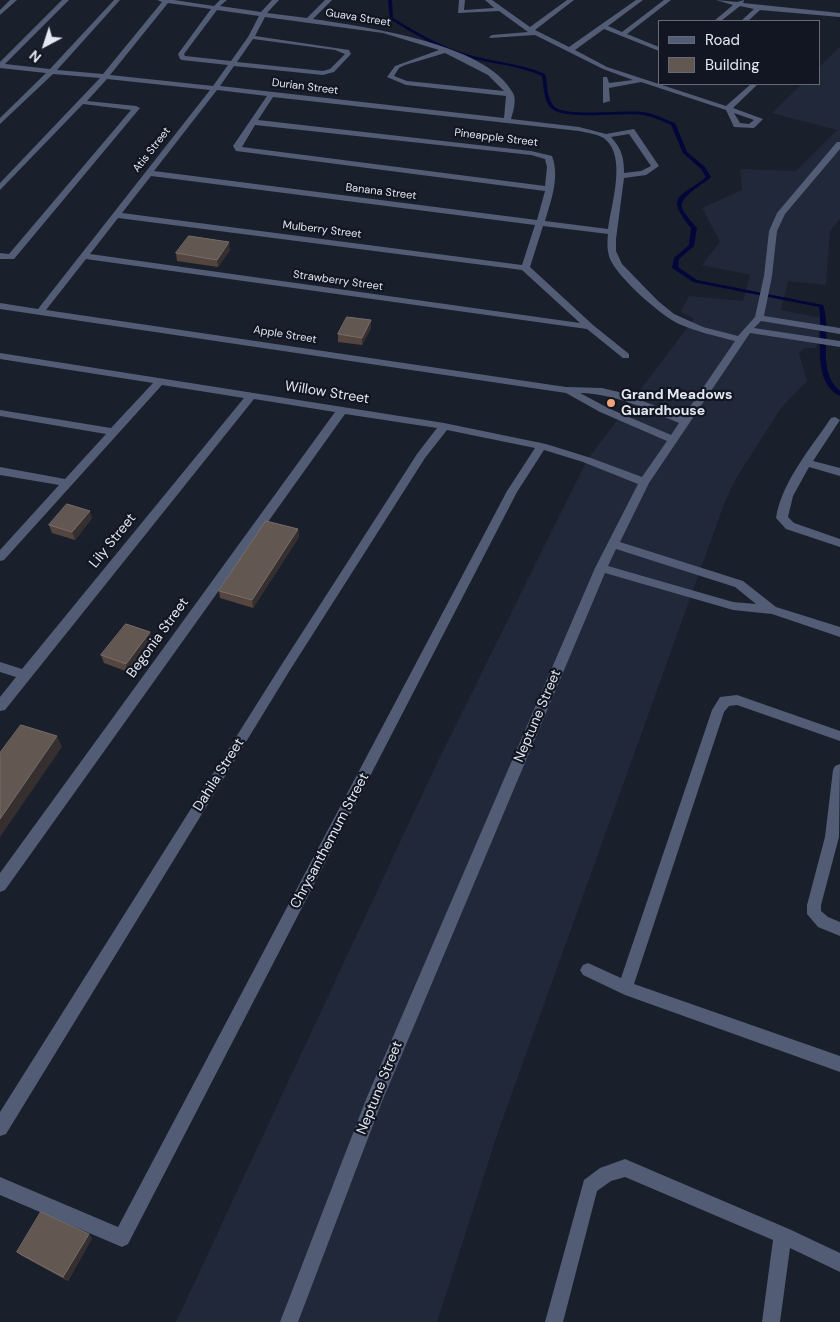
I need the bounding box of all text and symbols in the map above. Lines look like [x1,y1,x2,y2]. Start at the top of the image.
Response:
street label: Guava Street [324,6,392,30]
north arrow [20,20,70,70]
legend [658,20,820,85]
text: Road [705,30,740,50]
text: N [26,46,45,67]
text: Building [705,55,760,75]
street label: Durian Street [271,76,339,98]
street label: Atis Street [130,125,174,175]
street label: Pineapple Street [453,126,539,150]
street label: Banana Street [345,181,417,203]
street label: Mulberry Street [282,219,362,241]
street label: Strawberry Street [292,268,384,294]
street label: Apple Street [252,323,318,347]
street label: Willow Street [284,378,370,408]
place label: Grand Meadows Guardhouse [621,387,732,420]
marker: Grand Meadows Guardhouse [605,397,617,409]
street label: Lily Street [86,510,140,572]
street label: Begonia Street [123,595,193,681]
street label: Neptune Street [511,667,565,765]
street label: Dahila Street [190,735,248,815]
street label: Chrysanthemum Street [287,770,373,912]
street label: Neptune Street [354,1039,406,1137]

